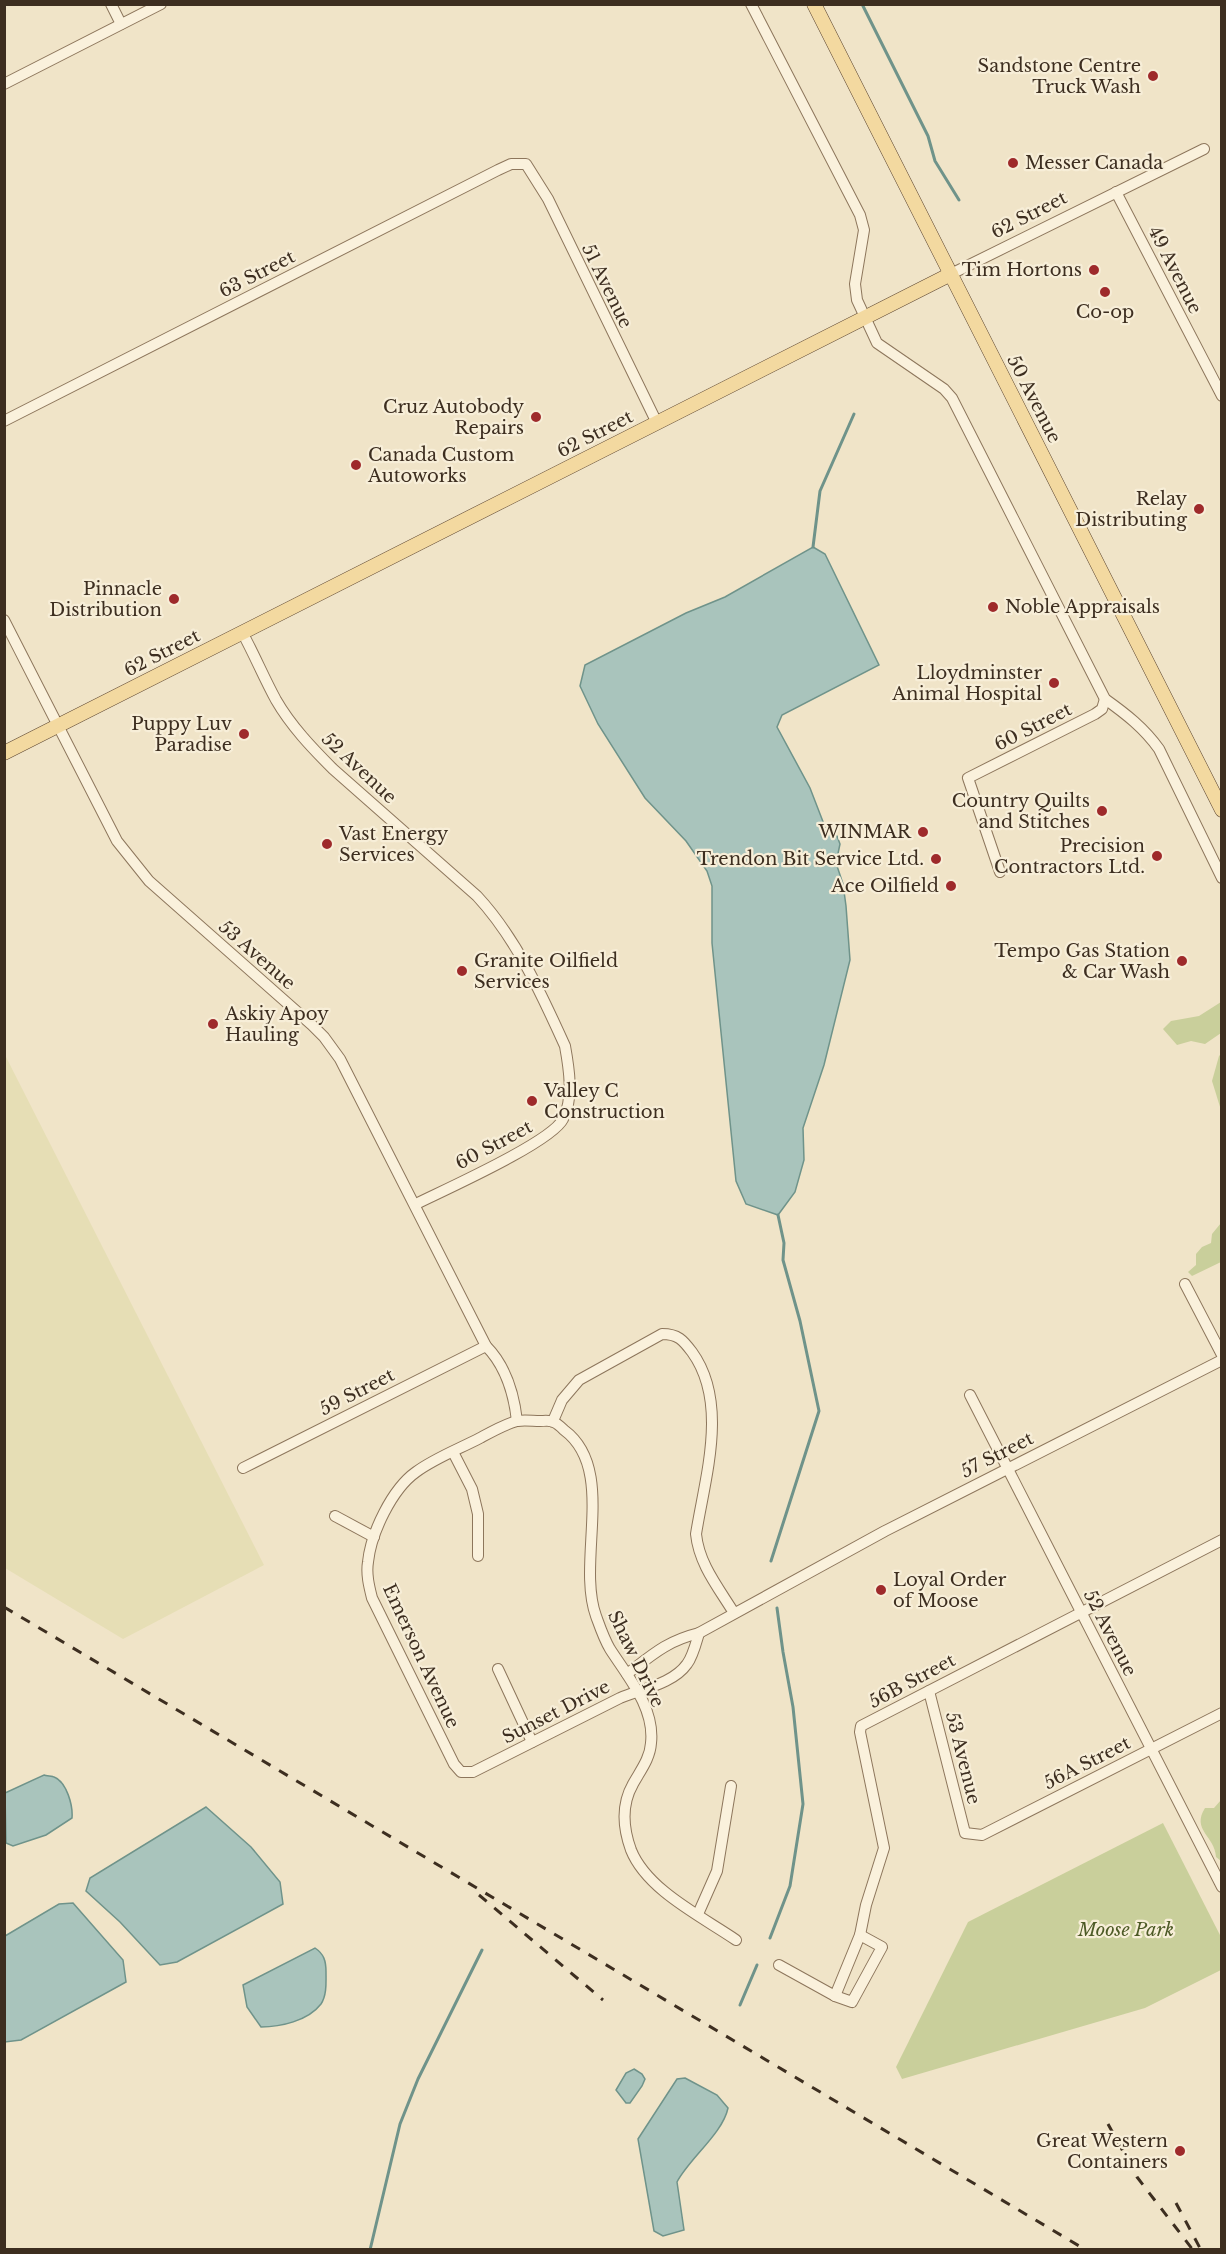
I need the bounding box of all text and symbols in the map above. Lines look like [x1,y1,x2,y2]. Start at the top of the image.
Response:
place label: Sandstone Centre Truck Wash [978,55,1141,98]
marker: Sandstone Centre Truck Wash [1146,69,1160,83]
place label: Messer Canada [1025,152,1163,174]
marker: Messer Canada [1006,156,1020,170]
street label: 62 Street [987,187,1071,243]
street label: 49 Avenue [1144,223,1206,317]
street label: 51 Avenue [577,240,637,332]
street label: 63 Street [215,246,299,302]
place label: Tim Hortons [962,259,1082,281]
marker: Tim Hortons [1087,263,1101,277]
marker: Co-op [1098,285,1112,299]
place label: Co-op [1076,301,1134,323]
street label: 50 Avenue [1002,351,1066,447]
place label: Cruz Autobody Repairs [383,396,524,439]
street label: 62 Street [553,406,637,462]
marker: Cruz Autobody Repairs [529,410,543,424]
place label: Canada Custom Autoworks [367,444,514,487]
marker: Canada Custom Autoworks [349,458,363,472]
place label: Relay Distributing [1075,488,1187,531]
marker: Relay Distributing [1192,502,1206,516]
place label: Pinnacle Distribution [49,578,162,621]
marker: Pinnacle Distribution [167,592,181,606]
place label: Noble Appraisals [1005,596,1160,618]
marker: Noble Appraisals [986,600,1000,614]
street label: 62 Street [120,625,204,681]
place label: Lloydminster Animal Hospital [891,662,1042,705]
marker: Lloydminster Animal Hospital [1047,676,1061,690]
street label: 60 Street [991,698,1075,756]
place label: Puppy Luv Paradise [131,713,232,756]
marker: Puppy Luv Paradise [237,727,251,741]
street label: 52 Avenue [317,728,401,808]
place label: Country Quilts and Stitches [952,790,1090,833]
marker: Country Quilts and Stitches [1095,804,1109,818]
place label: WINMAR [817,821,912,843]
place label: Vast Energy Services [338,823,449,866]
marker: WINMAR [916,825,930,839]
place label: Precision Contractors Ltd. [994,835,1145,878]
marker: Vast Energy Services [320,837,334,851]
place label: Trendon Bit Service Ltd. [697,848,924,870]
marker: Precision Contractors Ltd. [1150,849,1164,863]
marker: Trendon Bit Service Ltd. [929,852,943,866]
place label: Ace Oilfield [830,875,939,897]
marker: Ace Oilfield [944,879,958,893]
street label: 53 Avenue [214,916,300,994]
place label: Tempo Gas Station & Car Wash [994,940,1170,983]
place label: Granite Oilfield Services [474,950,618,993]
marker: Tempo Gas Station & Car Wash [1175,954,1189,968]
marker: Granite Oilfield Services [455,964,469,978]
place label: Askiy Apoy Hauling [224,1003,329,1046]
marker: Askiy Apoy Hauling [206,1017,220,1031]
place label: Valley C Construction [543,1080,665,1123]
marker: Valley C Construction [525,1094,539,1108]
street label: 60 Street [452,1116,536,1174]
street label: 59 Street [316,1364,398,1420]
street label: 57 Street [957,1427,1037,1483]
place label: Loyal Order of Moose [893,1569,1007,1612]
street label: Emerson Avenue [378,1580,464,1732]
marker: Loyal Order of Moose [874,1583,888,1597]
street label: 52 Avenue [1079,1586,1141,1680]
street label: Shaw Drive [603,1607,669,1711]
street label: 56B Street [865,1649,959,1713]
street label: Sunset Drive [498,1675,614,1749]
street label: 53 Avenue [941,1710,985,1806]
street label: 56A Street [1040,1732,1134,1794]
park label: Moose Park [1077,1919,1174,1941]
place label: Great Western Containers [1036,2130,1168,2173]
marker: Great Western Containers [1173,2144,1187,2158]

